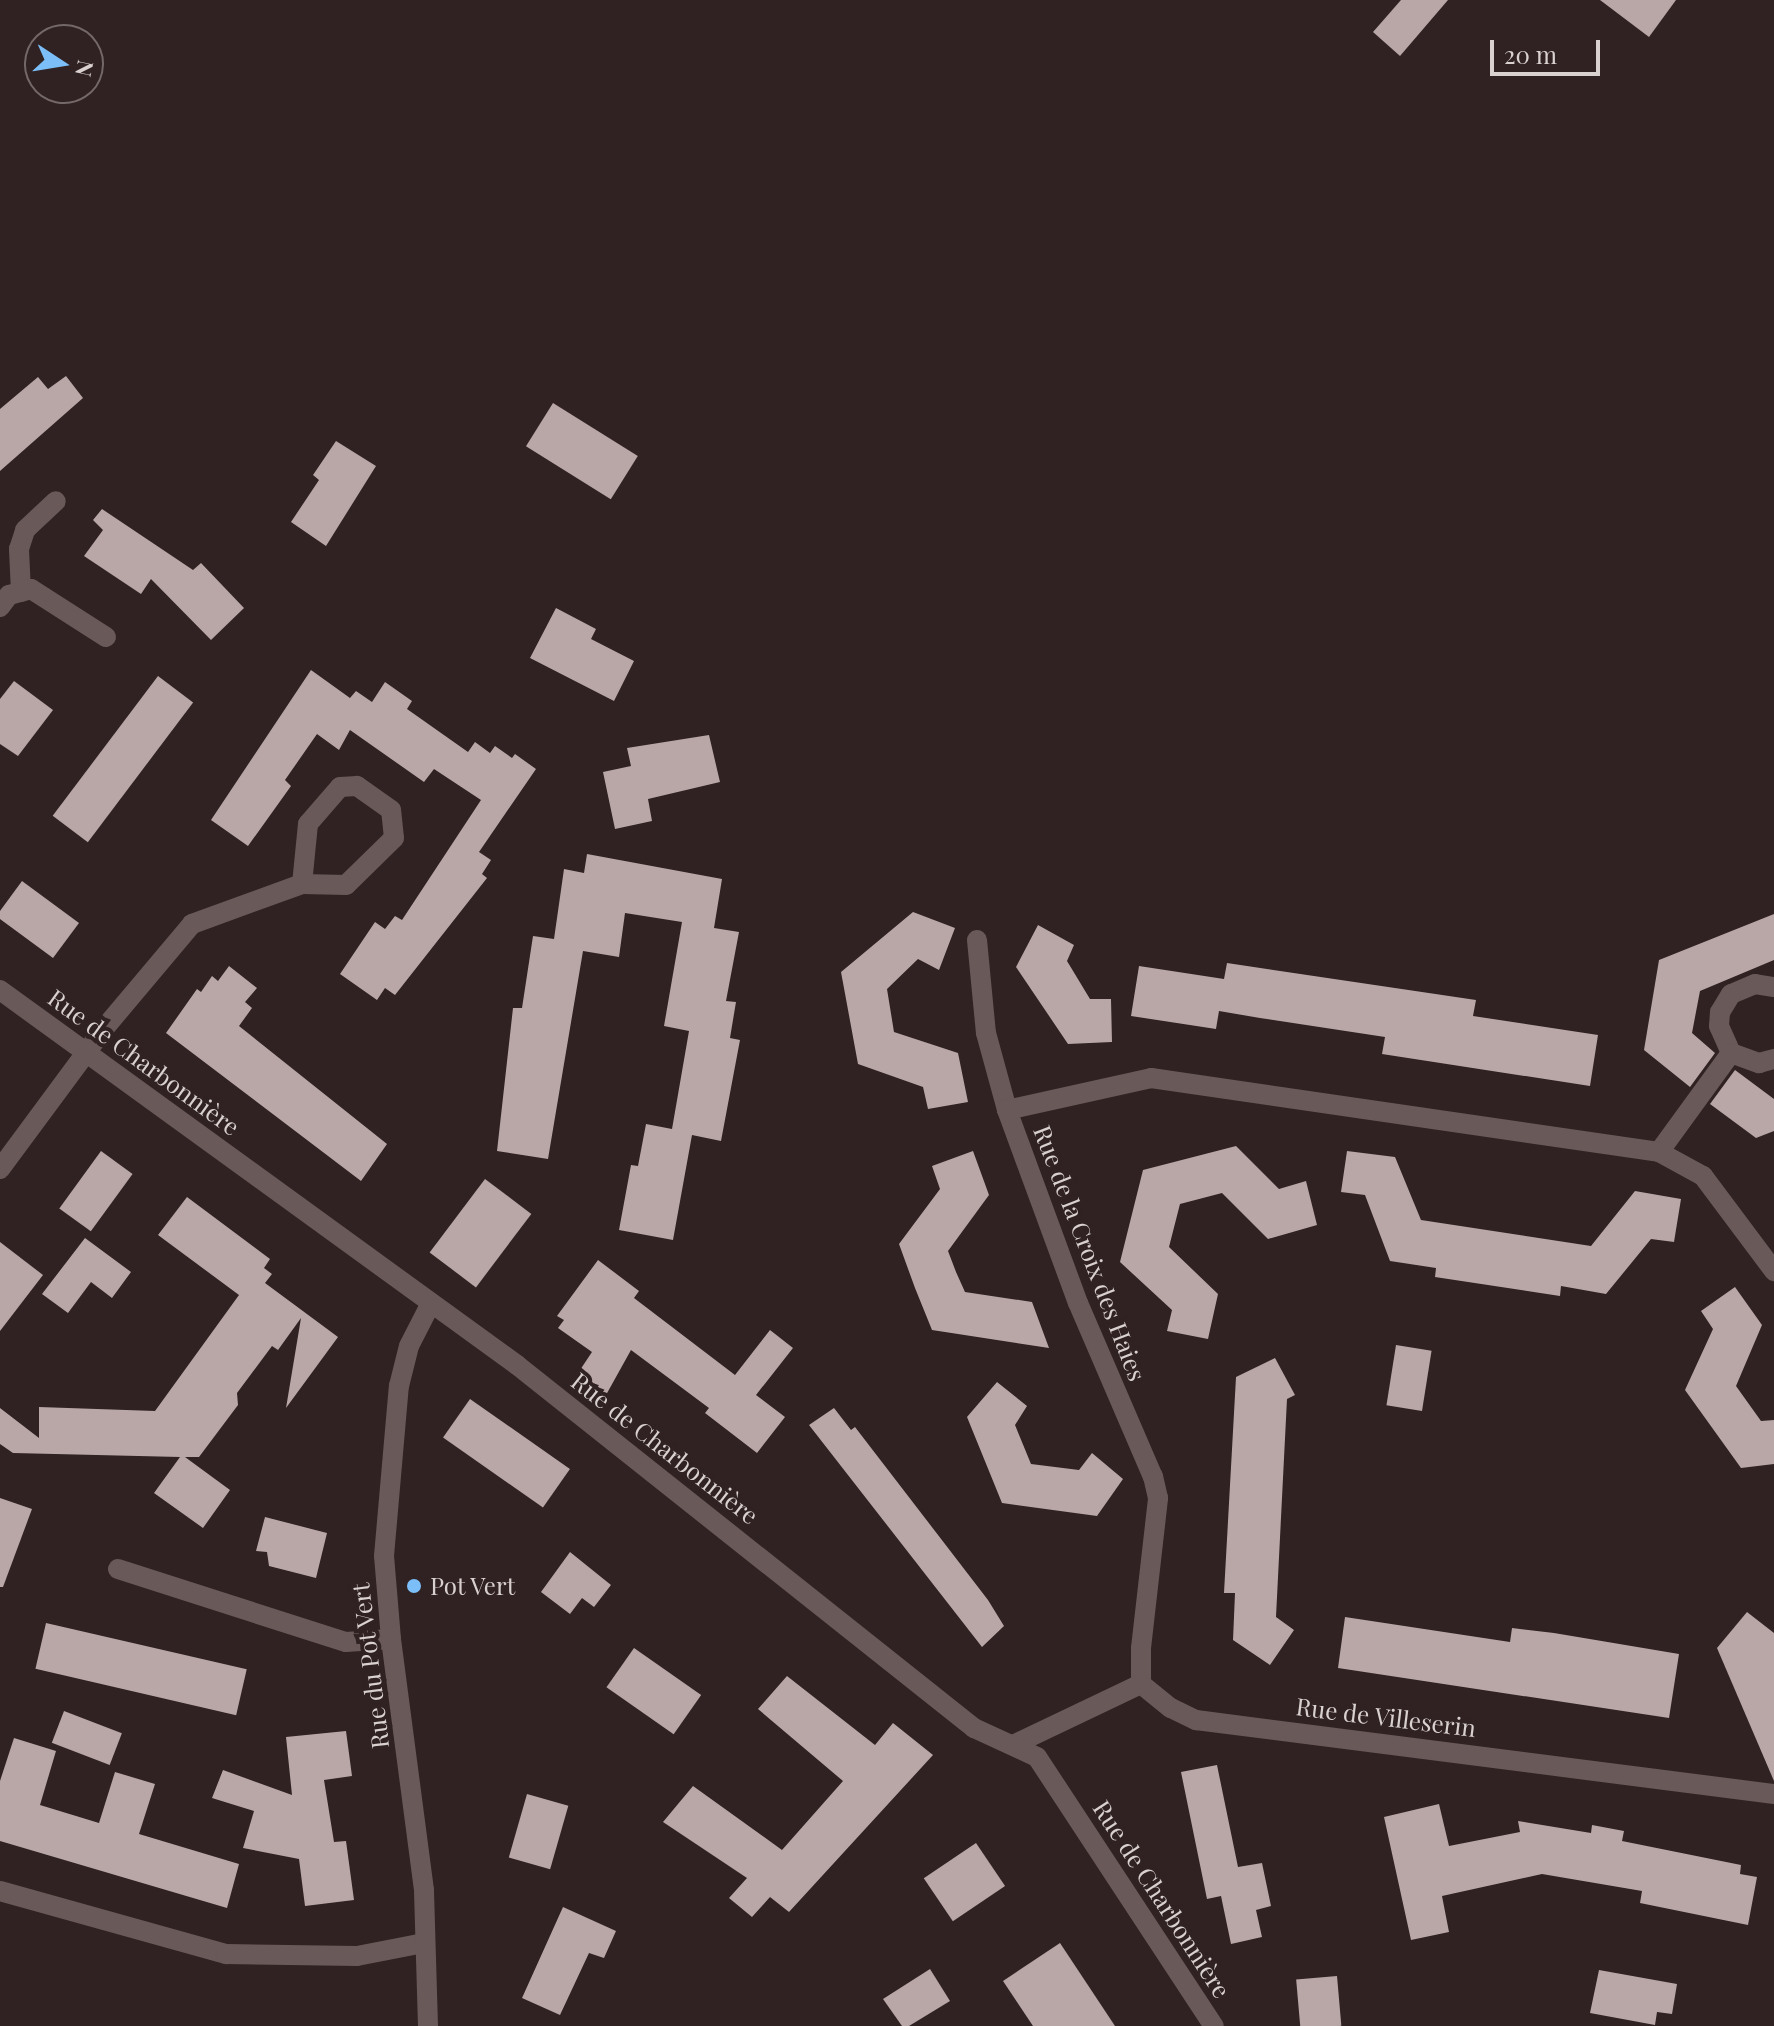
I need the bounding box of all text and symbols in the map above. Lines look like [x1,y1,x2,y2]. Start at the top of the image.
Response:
north arrow [24,24,104,104]
scale bar [1494,24,1604,74]
text: 20 m [1504,38,1557,70]
text: N [69,58,102,79]
street label: Rue de Charbonnière [43,983,245,1141]
street label: Rue de la Croix des Haies [1028,1121,1152,1385]
street label: Rue de Charbonnière [566,1366,764,1530]
place label: Pot Vert [430,1572,516,1600]
marker: Pot Vert [405,1577,423,1595]
street label: Rue du Pot Vert [345,1581,395,1751]
street label: Rue de Villeserin [1294,1692,1478,1742]
street label: Rue de Charbonnière [1087,1795,1237,2003]

